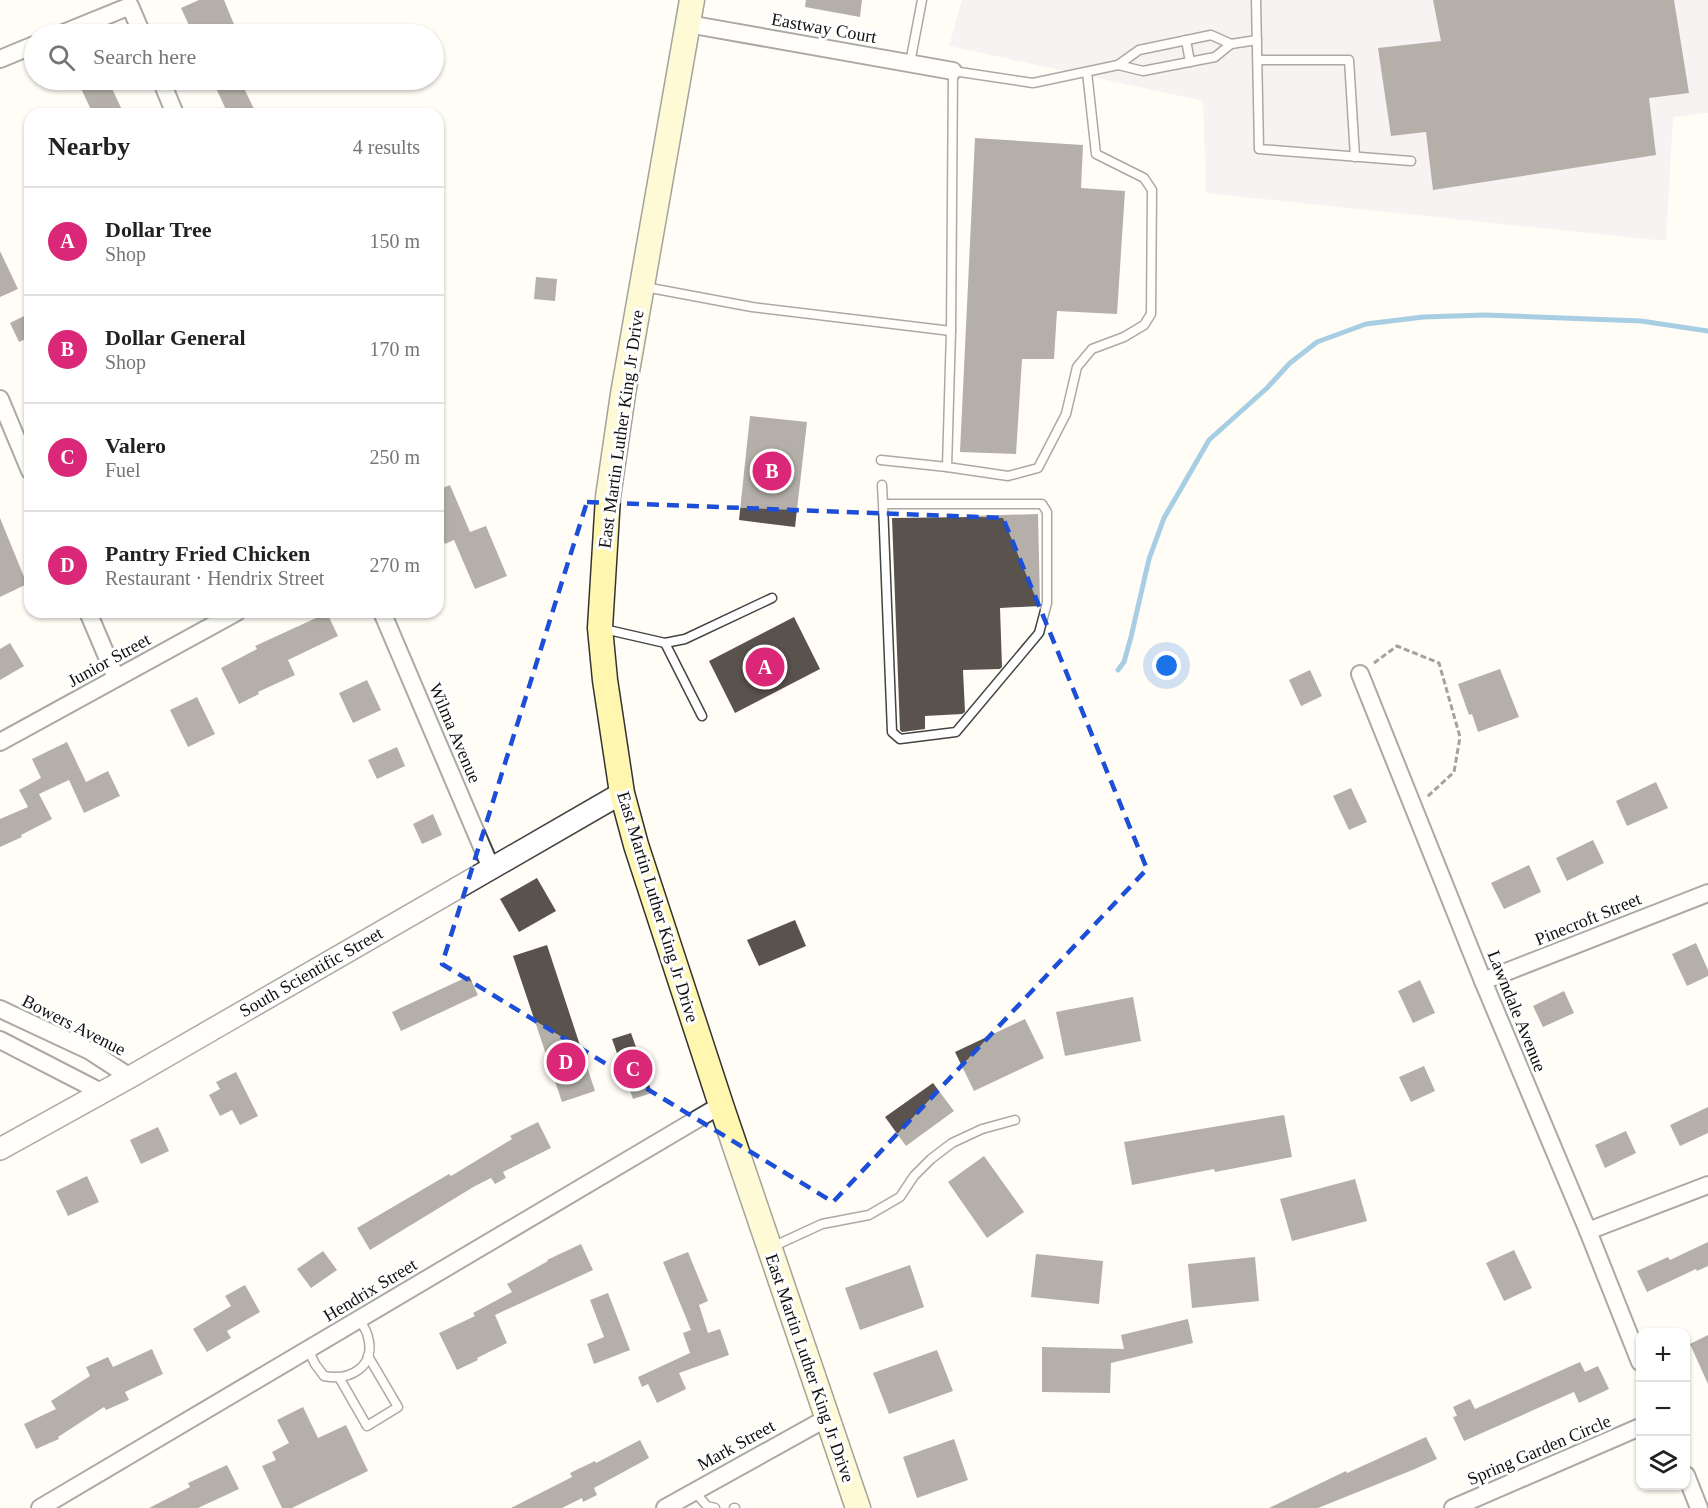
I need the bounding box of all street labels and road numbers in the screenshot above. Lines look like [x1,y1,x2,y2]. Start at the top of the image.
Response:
street label: Eastway Court [770,9,878,47]
street label: East Martin Luther King Jr Drive [594,309,648,549]
street label: Junior Street [64,629,154,691]
street label: Wilma Avenue [425,680,485,786]
street label: East Martin Luther King Jr Drive [613,789,703,1025]
street label: Pinecroft Street [1532,889,1644,949]
street label: South Scientific Street [236,923,386,1021]
street label: Lawndale Avenue [1484,947,1550,1075]
street label: Bowers Avenue [19,990,129,1060]
street label: East Martin Luther King Jr Drive [761,1251,859,1485]
street label: Hendrix Street [320,1254,420,1326]
street label: Spring Garden Circle [1464,1411,1614,1489]
street label: Mark Street [694,1416,778,1474]

